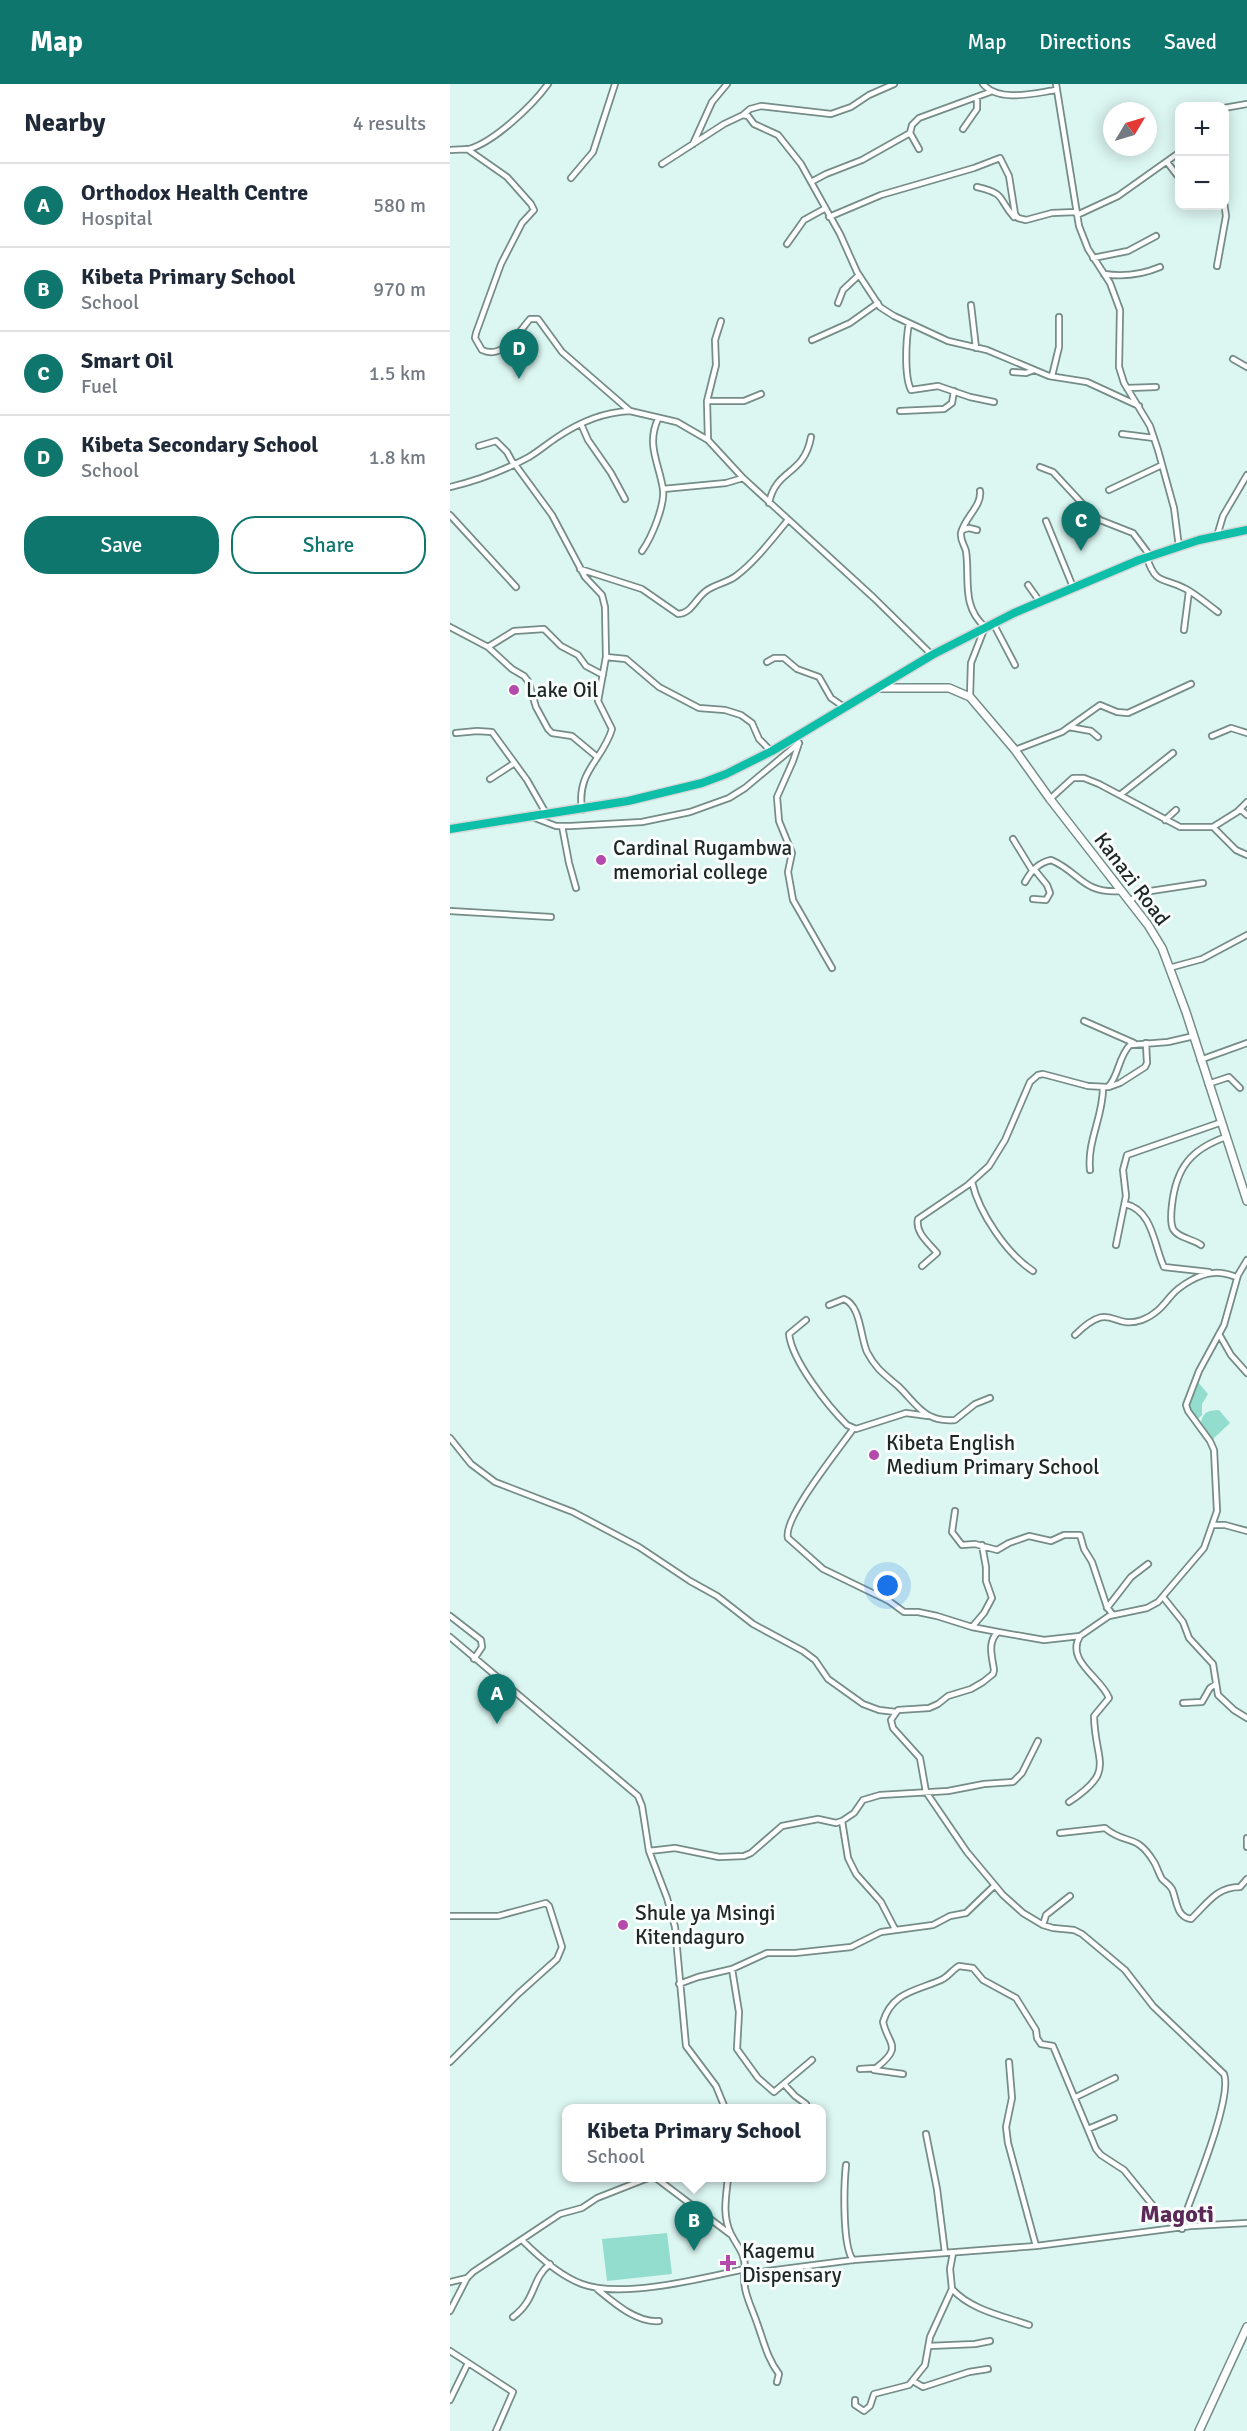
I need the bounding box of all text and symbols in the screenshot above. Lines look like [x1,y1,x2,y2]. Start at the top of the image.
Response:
text: Map [30,25,83,59]
text: Map [968,29,1006,55]
text: Directions [1039,29,1131,55]
text: Saved [1164,29,1217,55]
north arrow [1103,102,1157,156]
map controls [1175,102,1229,210]
button: + [1175,102,1229,156]
text: Nearby [24,107,105,139]
text: 4 results [353,111,426,136]
button: − [1175,156,1229,210]
text: Orthodox Health Centre [81,179,308,206]
text: A [37,193,50,218]
text: 580 m [373,193,426,218]
text: Hospital [81,206,153,231]
text: Kibeta Primary School [81,263,296,290]
text: B [37,277,50,302]
text: 970 m [373,277,426,302]
text: School [81,290,139,315]
pin: D [500,330,538,379]
text: Smart Oil [81,347,173,374]
text: C [37,361,50,386]
text: 1.5 km [369,361,426,386]
text: Fuel [81,374,118,399]
text: Kibeta Secondary School [81,431,318,458]
text: D [37,445,50,470]
text: 1.8 km [369,445,426,470]
text: School [81,458,139,483]
pin: C [1062,502,1100,551]
button: Save [24,516,219,574]
button: Share [231,516,426,574]
place label: Lake Oil [526,677,598,703]
marker: Lake Oil [507,683,521,697]
street label: Kanazi Road [1089,827,1175,931]
place label: Cardinal Rugambwa memorial college [613,835,792,885]
marker: Cardinal Rugambwa memorial college [594,853,608,867]
place label: Kibeta English Medium Primary School [886,1430,1100,1480]
marker: Kibeta English Medium Primary School [867,1448,881,1462]
your location [873,1571,902,1600]
pin: A [478,1674,516,1724]
place label: Shule ya Msingi Kitendaguro [635,1900,776,1950]
marker: Shule ya Msingi Kitendaguro [616,1918,630,1932]
popup [562,2104,826,2182]
text: Kibeta Primary School [587,2117,801,2144]
text: School [587,2144,645,2169]
district label: Magoti [1140,2199,1214,2229]
pin: B [674,2202,714,2251]
place label: Kagemu Dispensary [742,2238,842,2288]
marker: Kagemu Dispensary [719,2254,737,2272]

